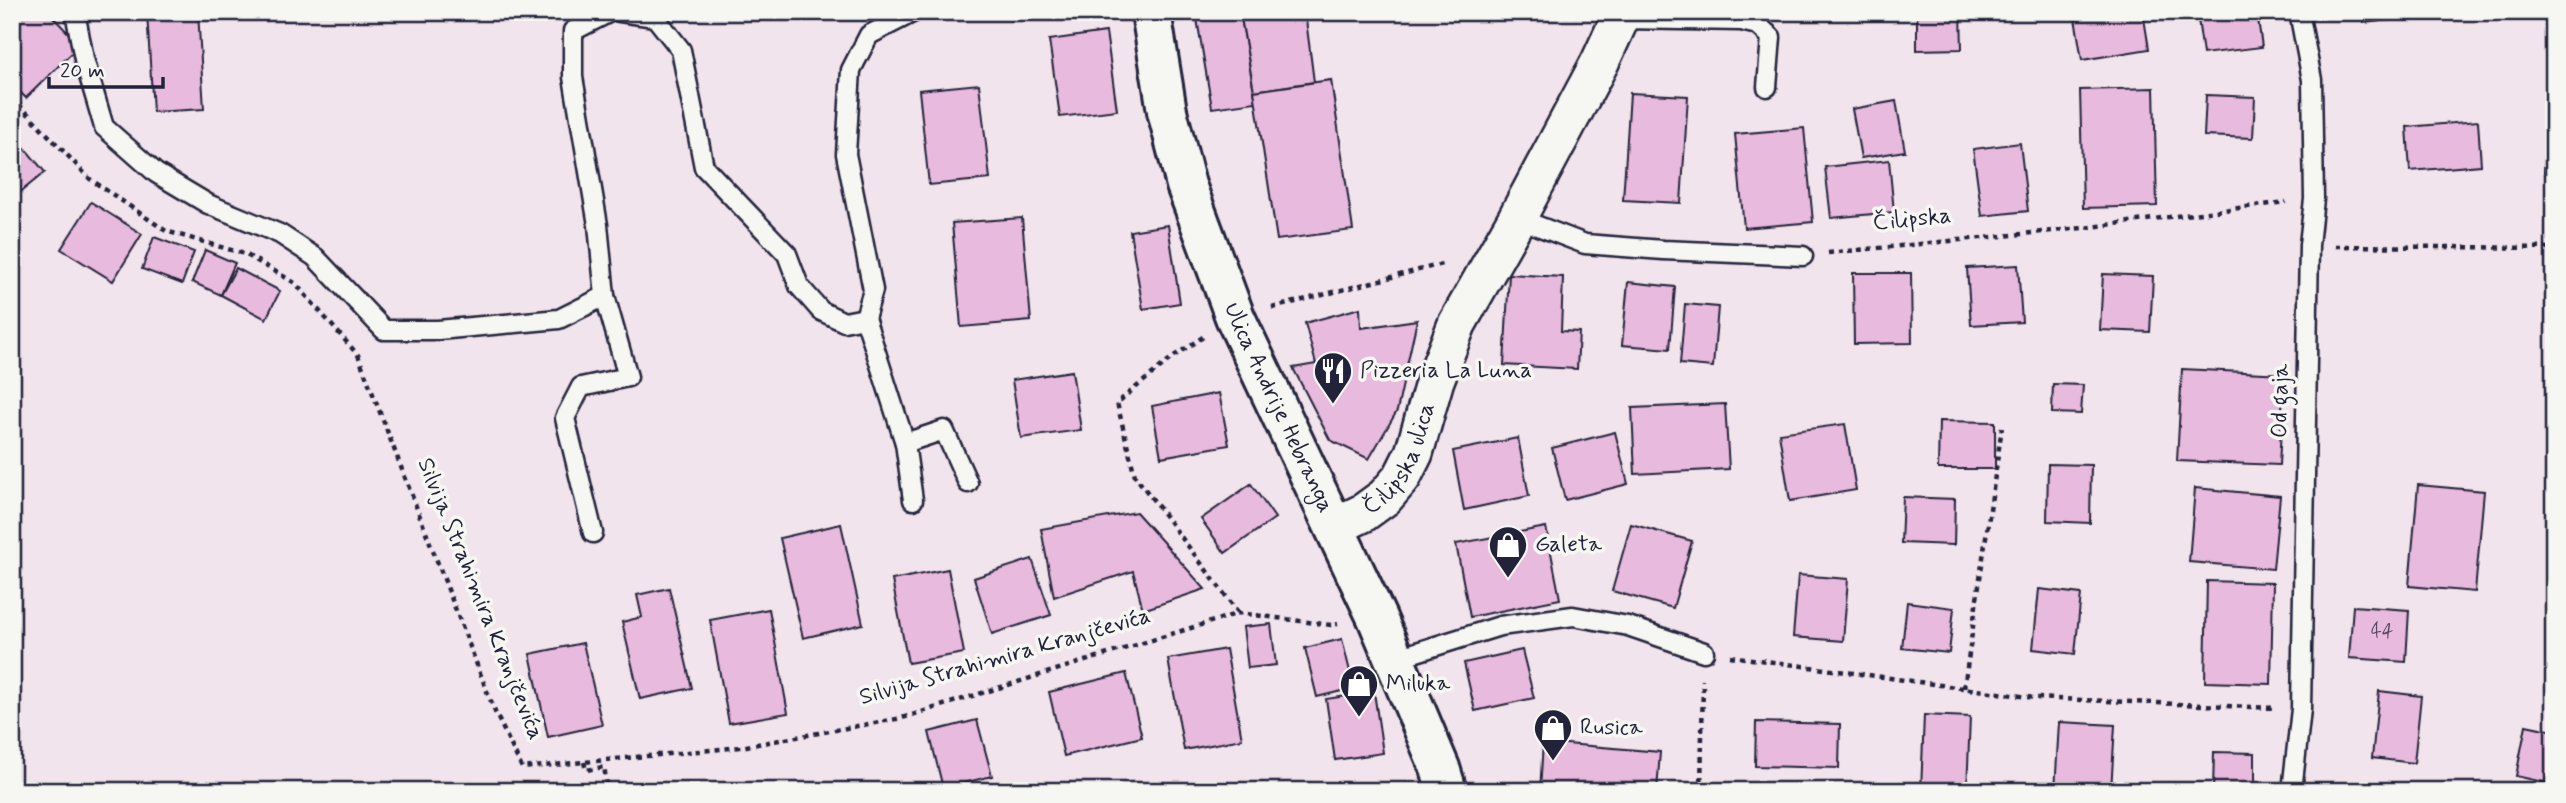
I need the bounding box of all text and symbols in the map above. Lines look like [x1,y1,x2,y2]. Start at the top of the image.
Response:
scale bar [49,46,163,90]
text: 20 m [60,57,105,85]
street label: Čilipska [1871,201,1953,239]
street label: Ulica Andrije Hebranga [1216,299,1340,518]
restaurant icon: Pizzeria La Luna [1312,350,1354,405]
place label: Pizzeria La Luna [1360,356,1532,386]
street label: Od gaja [2265,363,2299,439]
street label: Čilipska ulica [1357,400,1443,523]
street label: Silvija Strahimira Kranjčevića [410,454,550,744]
shop icon: Galeta [1487,524,1529,579]
place label: Galeta [1535,530,1602,560]
street label: Silvija Strahimira Kranjčevića [856,601,1154,713]
house number: 44 [2371,619,2393,644]
shop icon: Miluka [1338,663,1380,718]
place label: Miluka [1386,669,1450,699]
shop icon: Rusica [1532,707,1574,762]
place label: Rusica [1580,713,1643,743]

